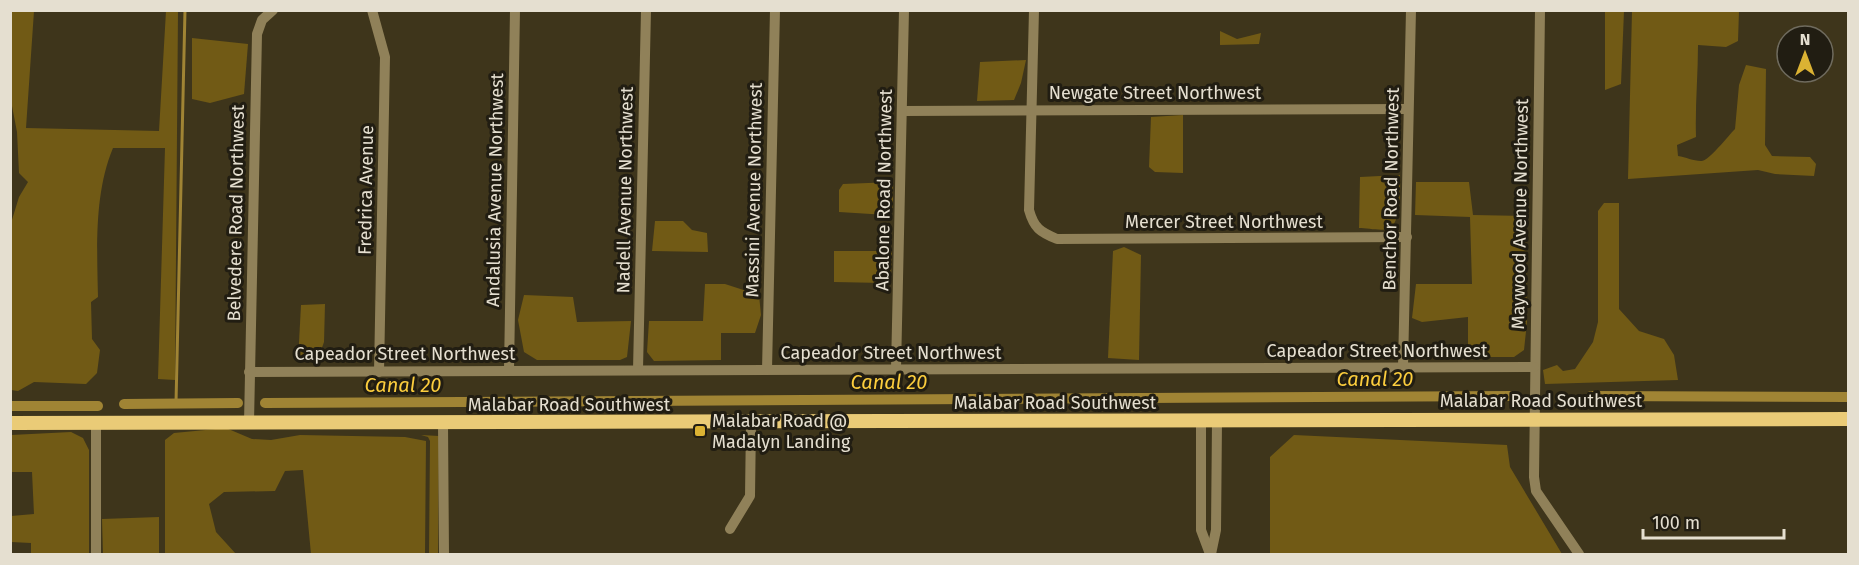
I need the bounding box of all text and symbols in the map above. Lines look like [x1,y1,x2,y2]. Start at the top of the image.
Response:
north arrow [1775,24,1835,84]
text: N [1800,30,1810,49]
street label: Andalusia Avenue Northwest [482,72,508,307]
street label: Massini Avenue Northwest [741,82,767,298]
street label: Newgate Street Northwest [1049,82,1262,104]
street label: Nadell Avenue Northwest [612,86,638,294]
street label: Benchor Road Northwest [1378,87,1404,291]
street label: Abalone Road Northwest [871,88,897,291]
street label: Maywood Avenue Northwest [1507,98,1533,330]
street label: Belvedere Road Northwest [223,104,249,322]
street label: Fredrica Avenue [354,125,378,255]
street label: Mercer Street Northwest [1125,211,1324,233]
street label: Capeador Street Northwest [1267,340,1488,362]
street label: Capeador Street Northwest [781,342,1002,364]
street label: Capeador Street Northwest [295,343,516,365]
water label: Canal 20 [1337,367,1413,391]
water label: Canal 20 [851,370,927,394]
water label: Canal 20 [365,373,441,397]
street label: Malabar Road Southwest [1440,390,1643,412]
street label: Malabar Road Southwest [954,392,1157,414]
street label: Malabar Road Southwest [468,394,671,416]
place label: Malabar Road @ Madalyn Landing [712,410,851,453]
marker: Malabar Road @ Madalyn Landing [693,424,707,438]
scale bar [1643,502,1784,540]
text: 100 m [1652,512,1700,534]

